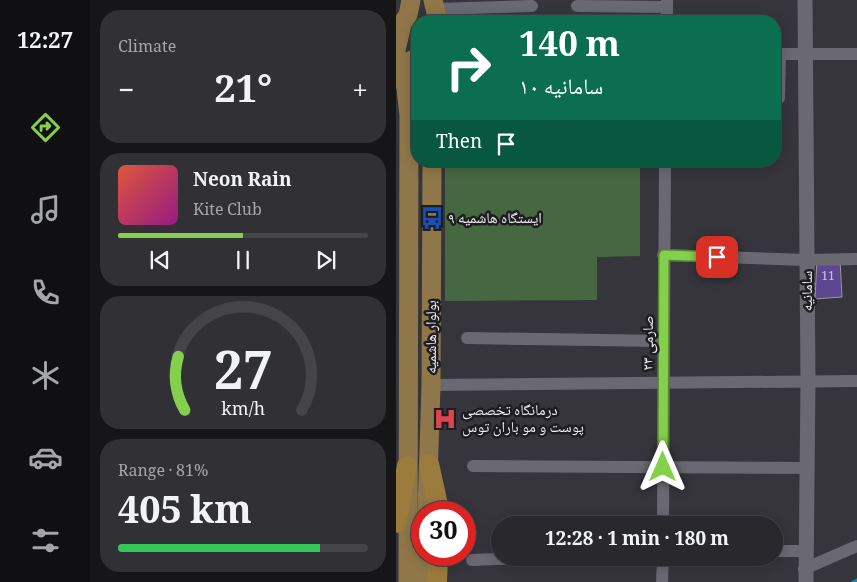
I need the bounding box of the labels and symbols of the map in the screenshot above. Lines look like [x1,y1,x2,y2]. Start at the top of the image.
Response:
bus stop icon: ایستگاه هاشمیه ۹ [419,205,445,231]
place label: ایستگاه هاشمیه ۹ [448,207,542,233]
pin [696,236,738,278]
house number: 11 [821,267,835,288]
street label: سامانیه [796,271,822,311]
street label: بولوار هاشمیه [420,300,446,374]
street label: صارمی ۲۳ [637,315,663,371]
place label: درمانگاه تخصصی پوست و مو باران توس [462,399,584,442]
hospital icon: درمانگاه تخصصی پوست و مو باران توس [432,406,458,432]
position arrow [636,440,688,492]
speed limit sign: 30 [411,501,476,566]

